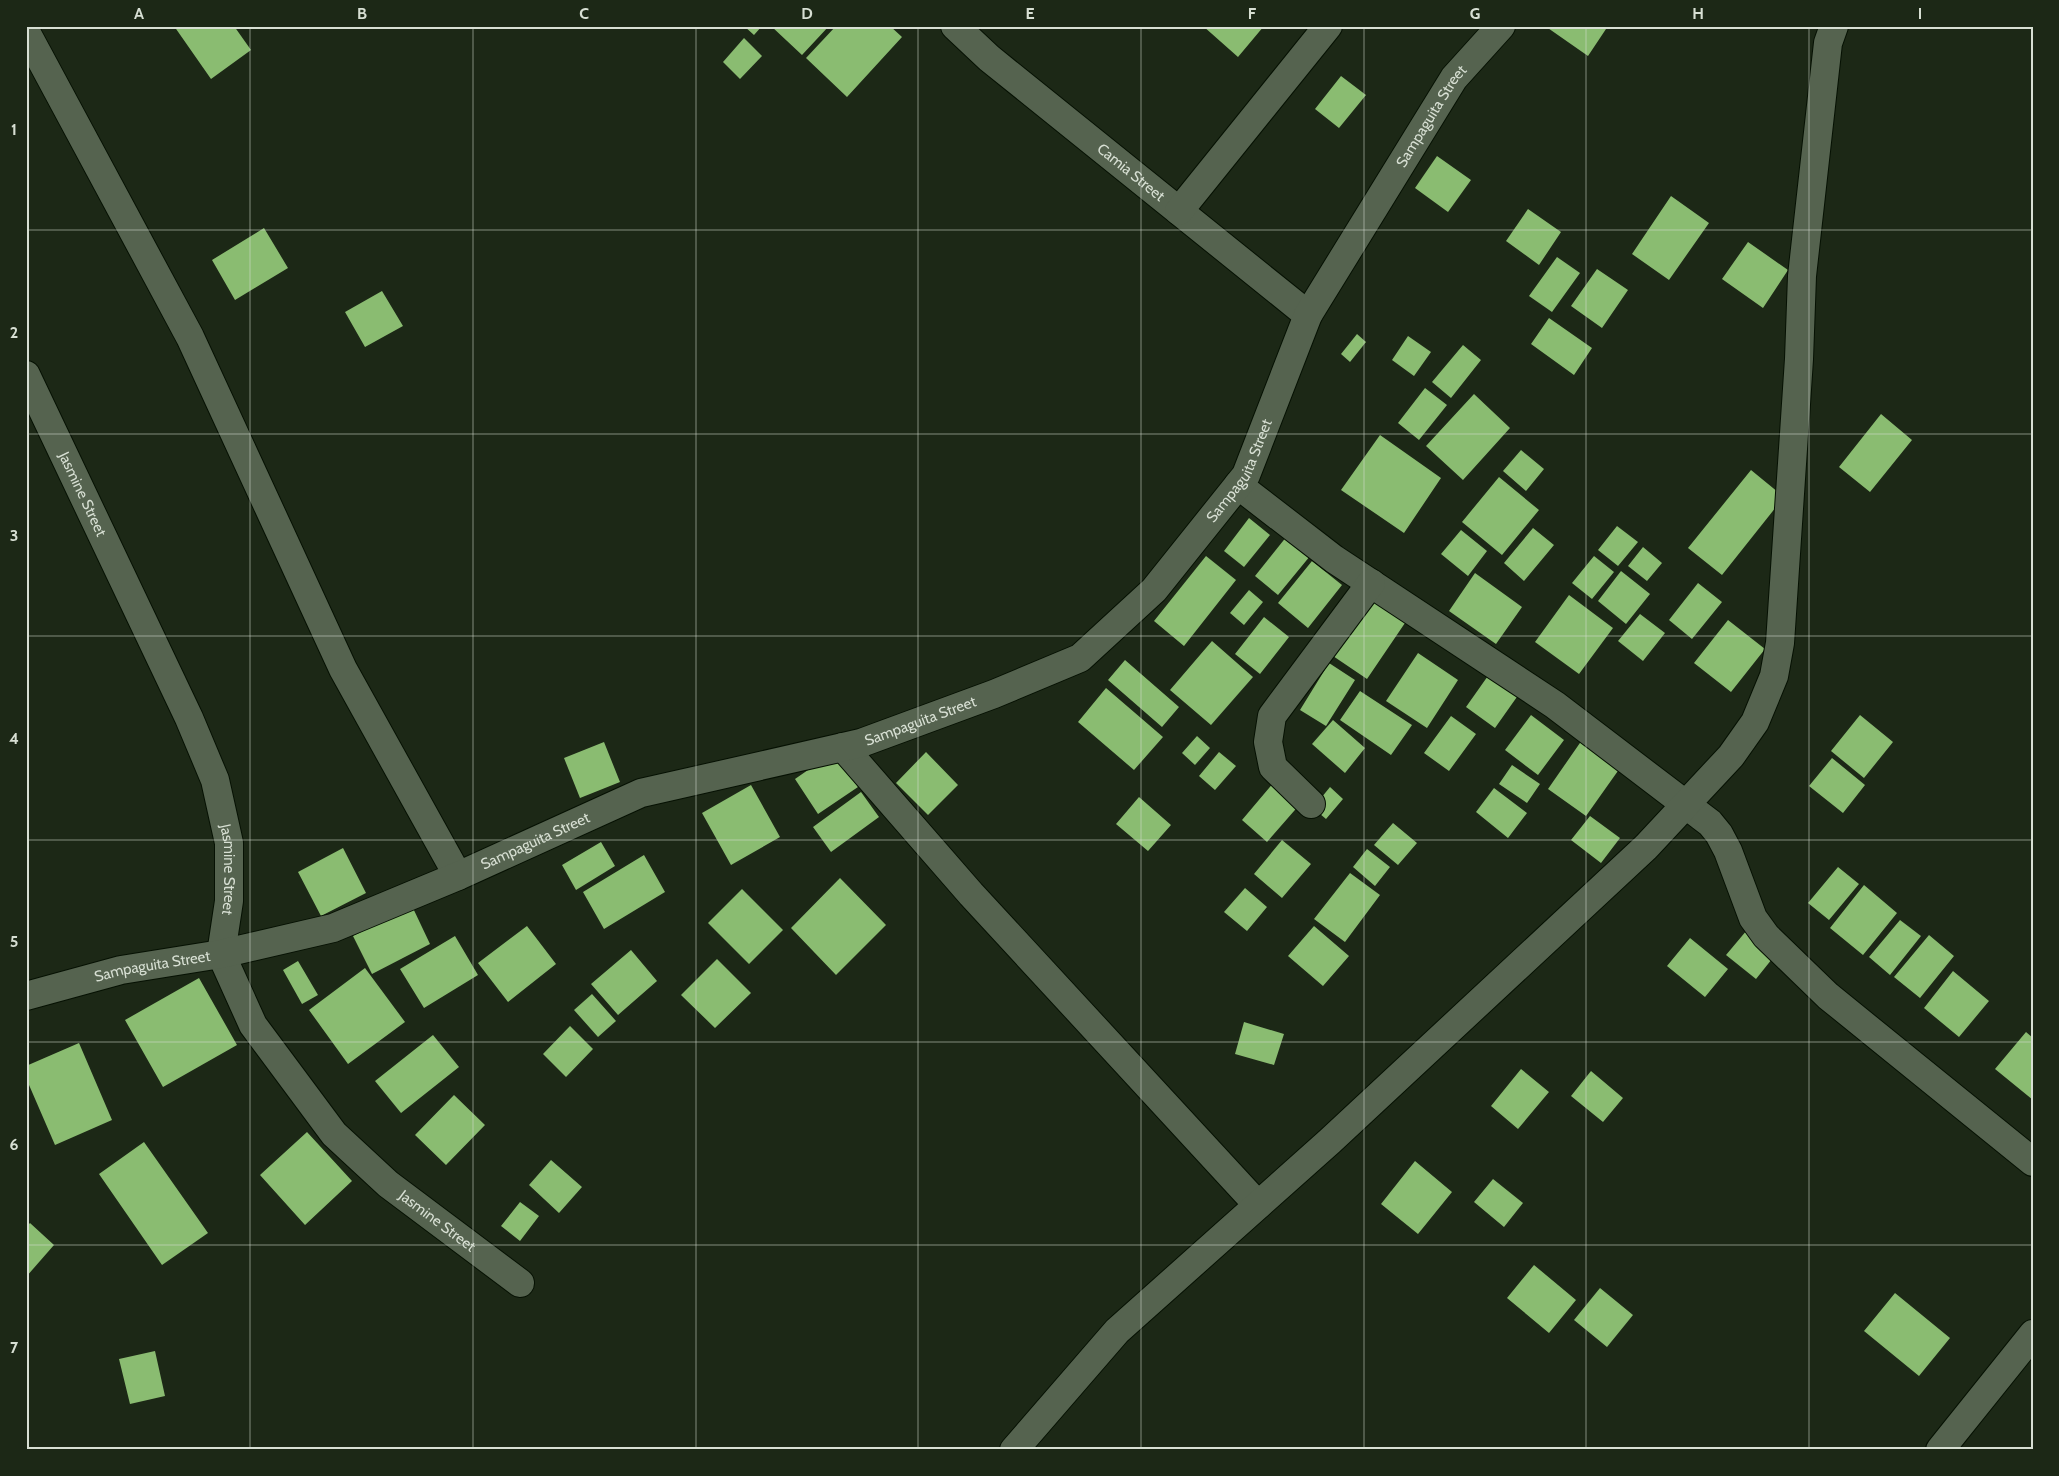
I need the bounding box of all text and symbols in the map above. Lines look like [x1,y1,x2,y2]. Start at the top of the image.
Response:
text: A [134,4,144,23]
text: B [357,4,367,23]
text: C [579,4,589,23]
text: D [801,4,813,23]
text: E [1025,4,1035,23]
text: F [1248,4,1257,23]
text: G [1470,4,1480,23]
text: H [1692,4,1704,23]
text: I [1918,4,1922,23]
street label: Sampaguita Street [1392,61,1470,171]
text: 1 [11,120,17,139]
street label: Camia Street [1093,140,1169,205]
text: 2 [10,323,18,342]
street label: Sampaguita Street [1203,416,1276,526]
street label: Jasmine Street [54,448,110,539]
text: 3 [10,526,18,545]
street label: Sampaguita Street [862,692,979,750]
text: 4 [9,729,19,748]
street label: Sampaguita Street [478,808,593,873]
street label: Jasmine Street [216,821,238,916]
text: 5 [10,932,18,951]
street label: Sampaguita Street [92,947,212,986]
text: 6 [10,1135,19,1154]
street label: Jasmine Street [394,1186,479,1256]
text: 7 [10,1338,19,1357]

